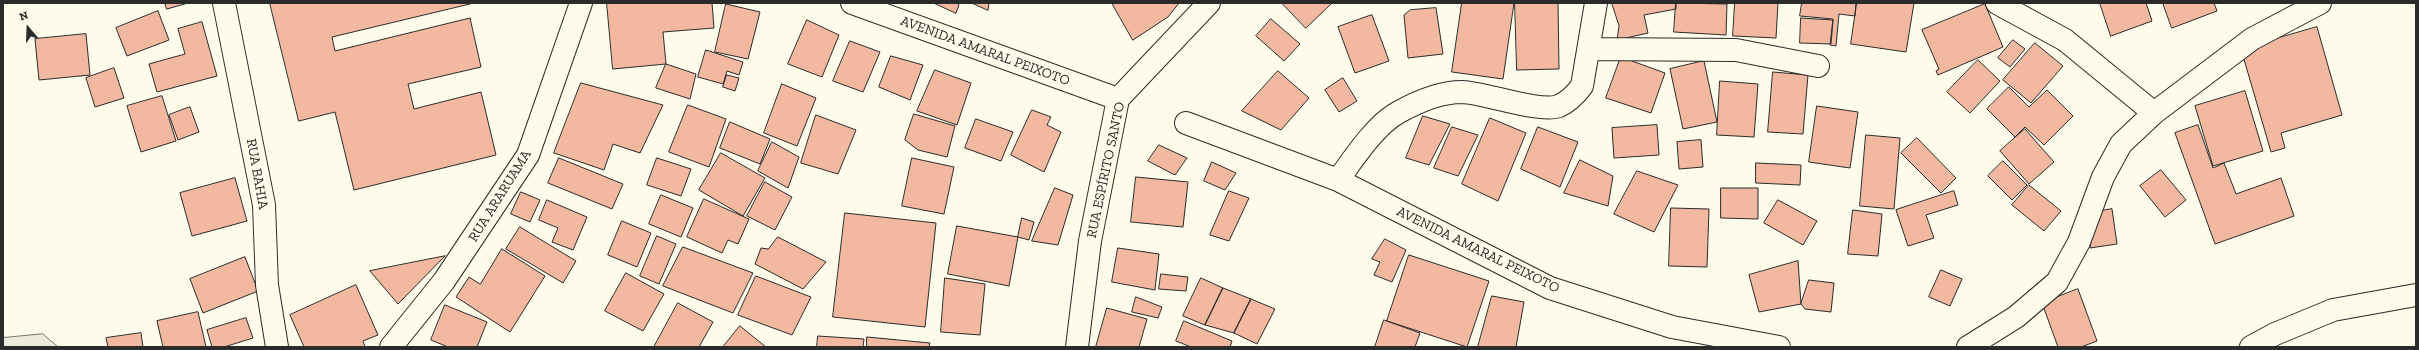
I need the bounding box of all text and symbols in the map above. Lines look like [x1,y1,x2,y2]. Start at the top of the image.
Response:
north arrow [8,8,48,48]
text: N [18,9,30,24]
street label: AVENIDA AMARAL PEIXOTO [898,12,1072,90]
street label: RUA ESPÍRITO SANTO [1083,100,1129,240]
street label: RUA BAHIA [243,137,271,211]
street label: RUA ARARUAMA [465,147,535,245]
street label: AVENIDA AMARAL PEIXOTO [1394,203,1562,297]

